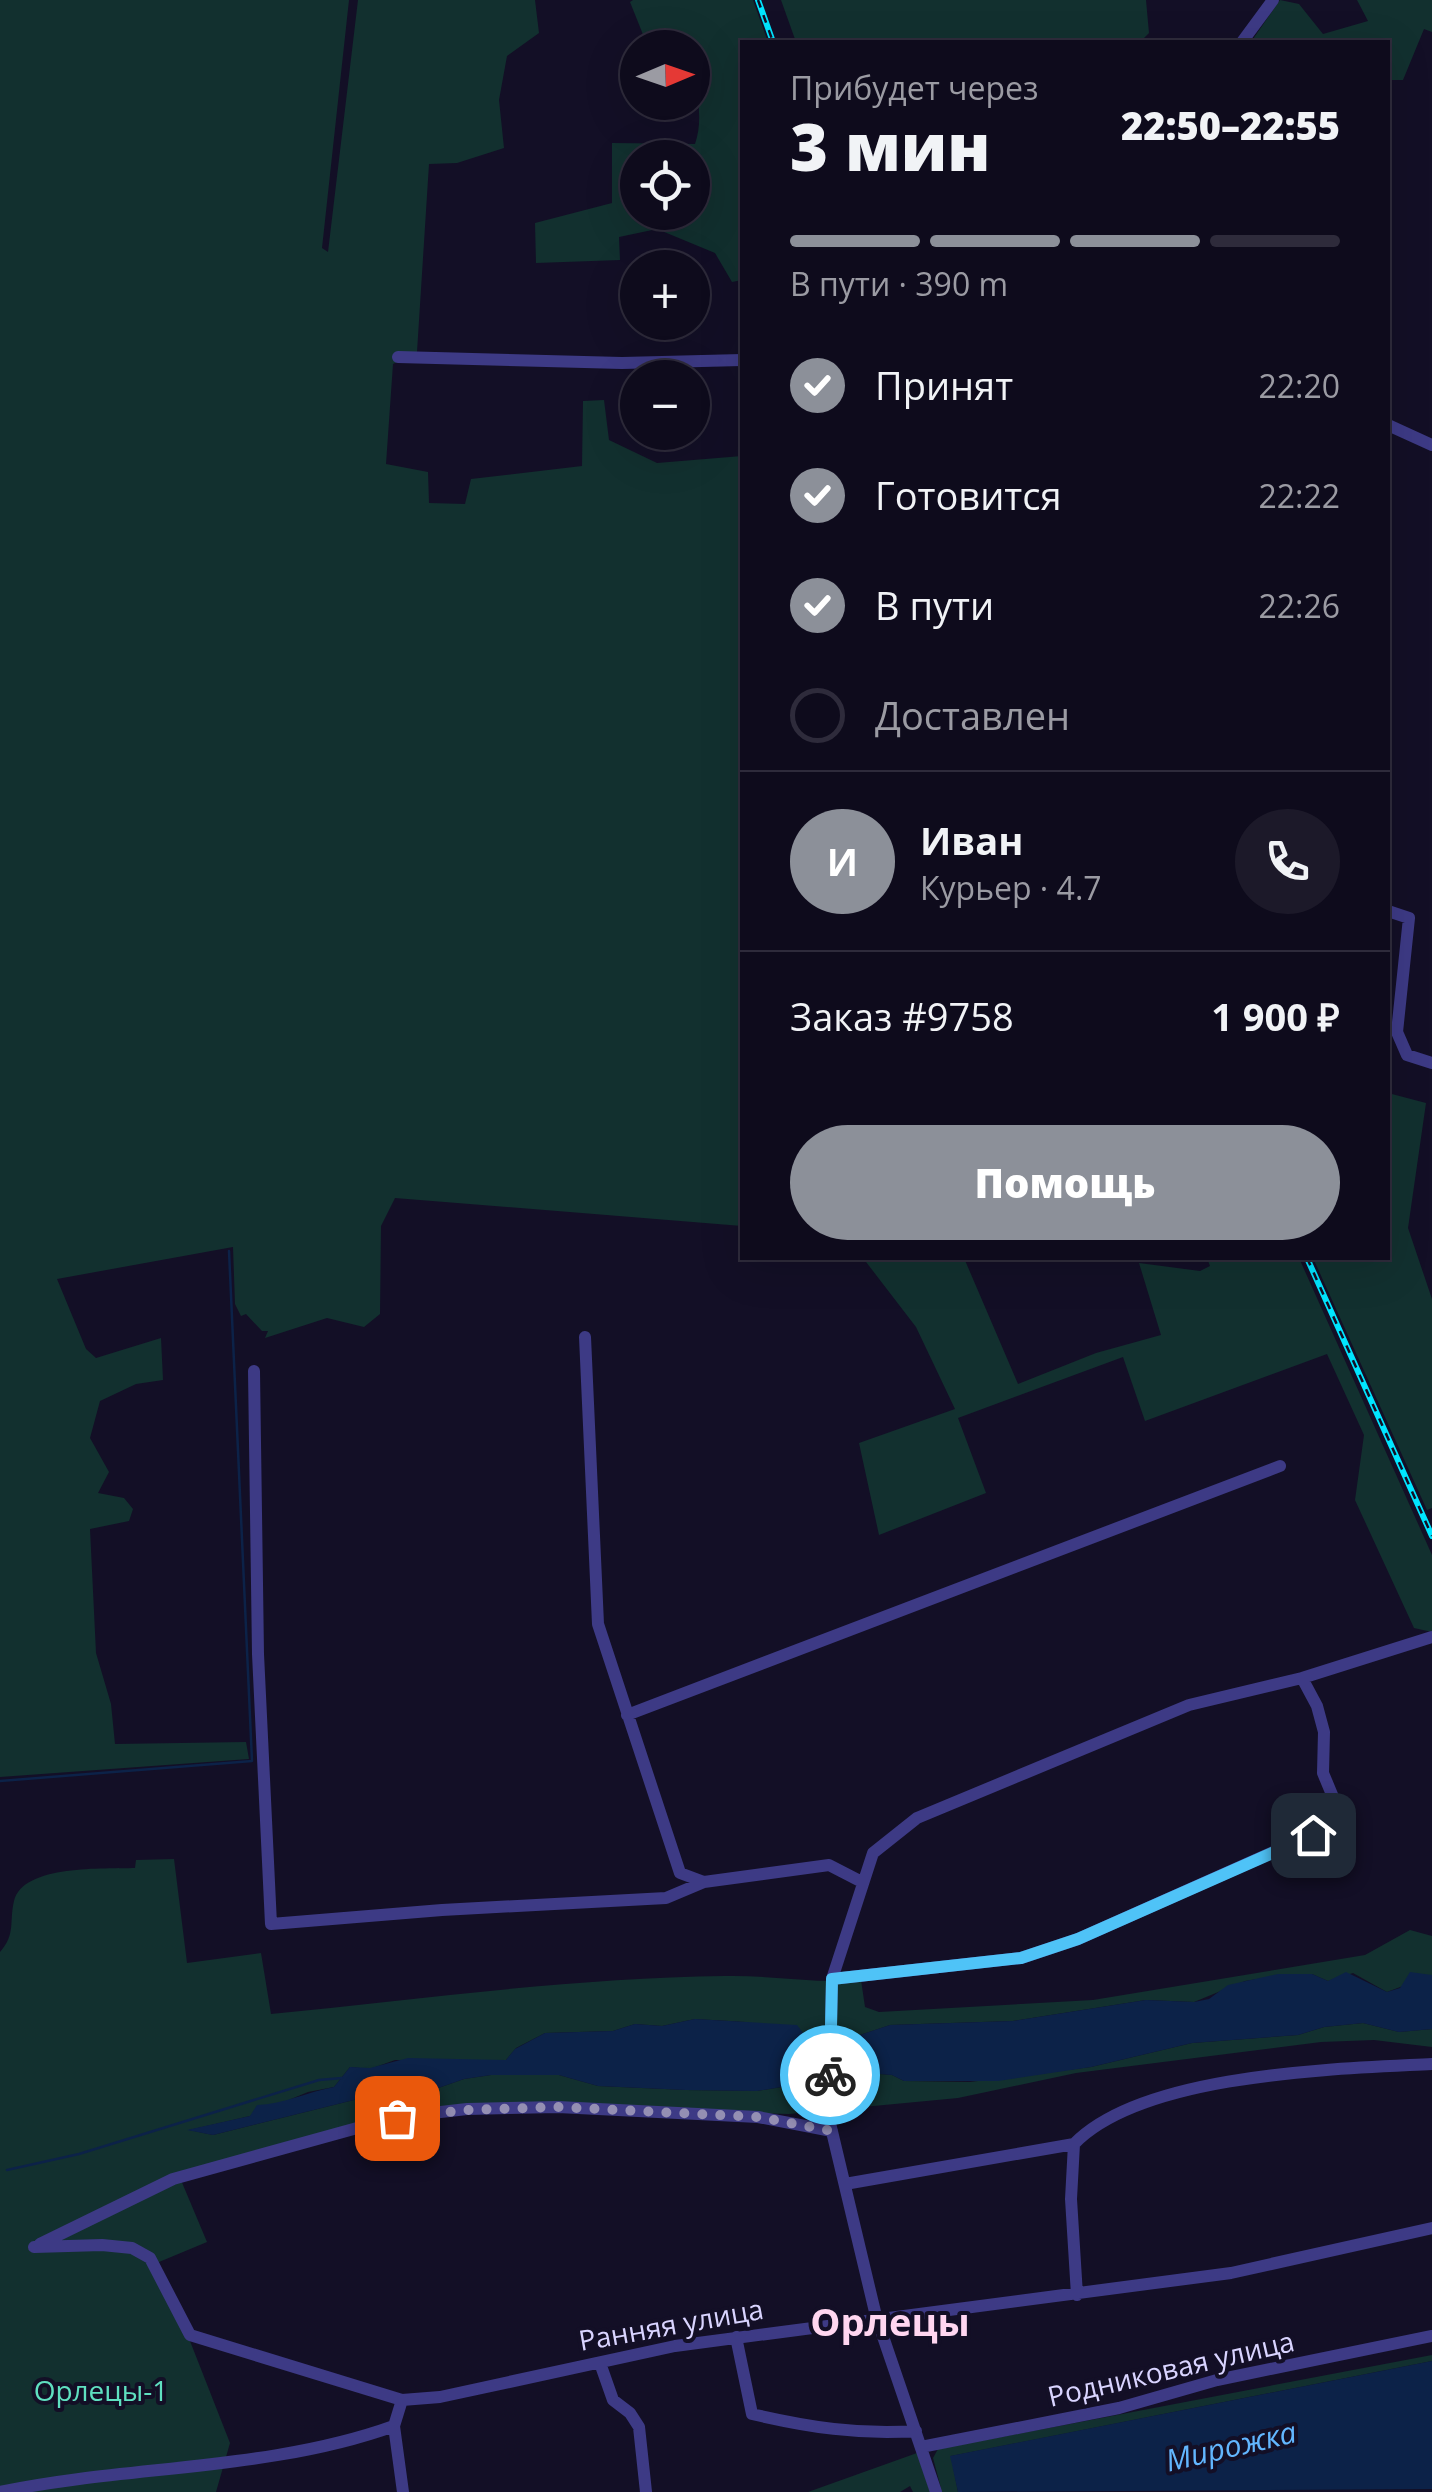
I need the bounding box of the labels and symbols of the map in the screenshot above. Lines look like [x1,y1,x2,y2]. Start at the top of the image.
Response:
north arrow [620,30,710,120]
pin [1271,1793,1356,1878]
courier [780,2025,880,2125]
pin [355,2076,440,2161]
street label: Ранняя улица [575,2289,766,2359]
district label: Орлецы [810,2295,970,2347]
street label: Родниковая улица [1044,2321,1298,2415]
park label: Орлецы-1 [34,2371,168,2409]
water label: Мирожка [1161,2411,1300,2480]

